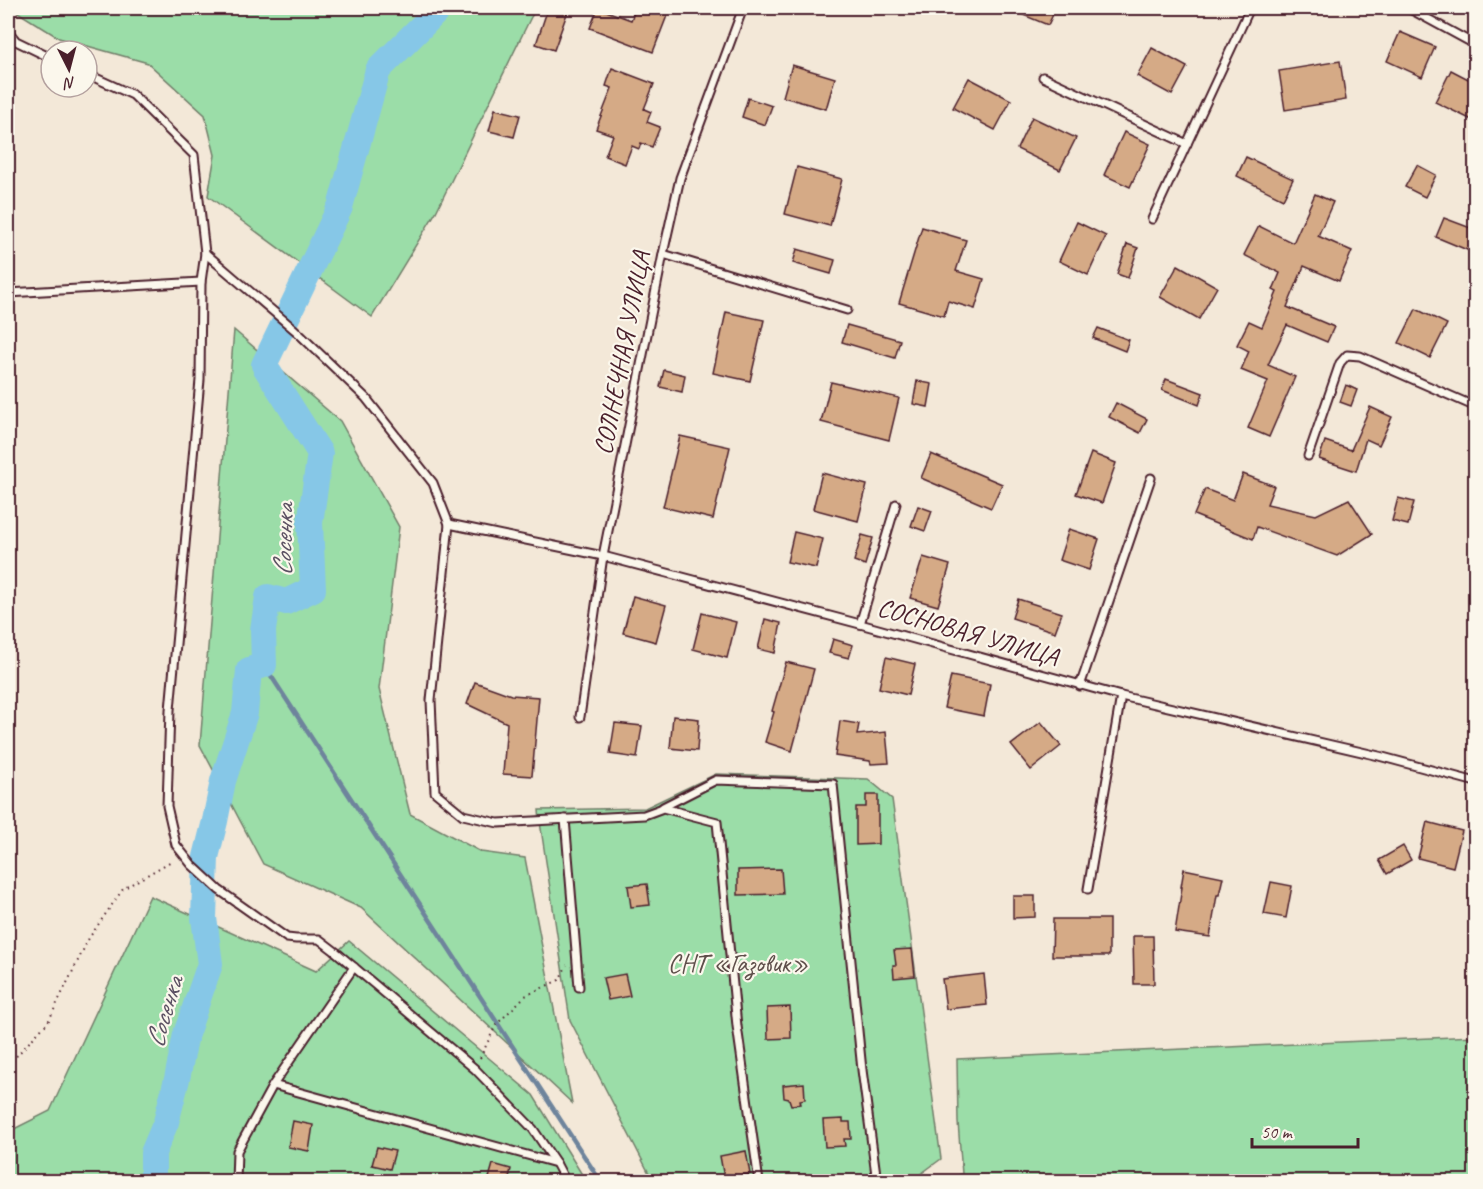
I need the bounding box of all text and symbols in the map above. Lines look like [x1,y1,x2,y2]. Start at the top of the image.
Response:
north arrow [39,39,99,99]
text: N [61,72,76,94]
street label: СОЛНЕЧНАЯ УЛИЦА [586,247,658,457]
water label: Сосенка [265,500,301,577]
street label: СОСНОВАЯ УЛИЦА [874,590,1064,674]
park label: СНТ «Газовик» [668,947,808,981]
water label: Сосенка [137,970,192,1051]
scale bar [1252,1111,1358,1149]
text: 50 m [1261,1121,1294,1143]

